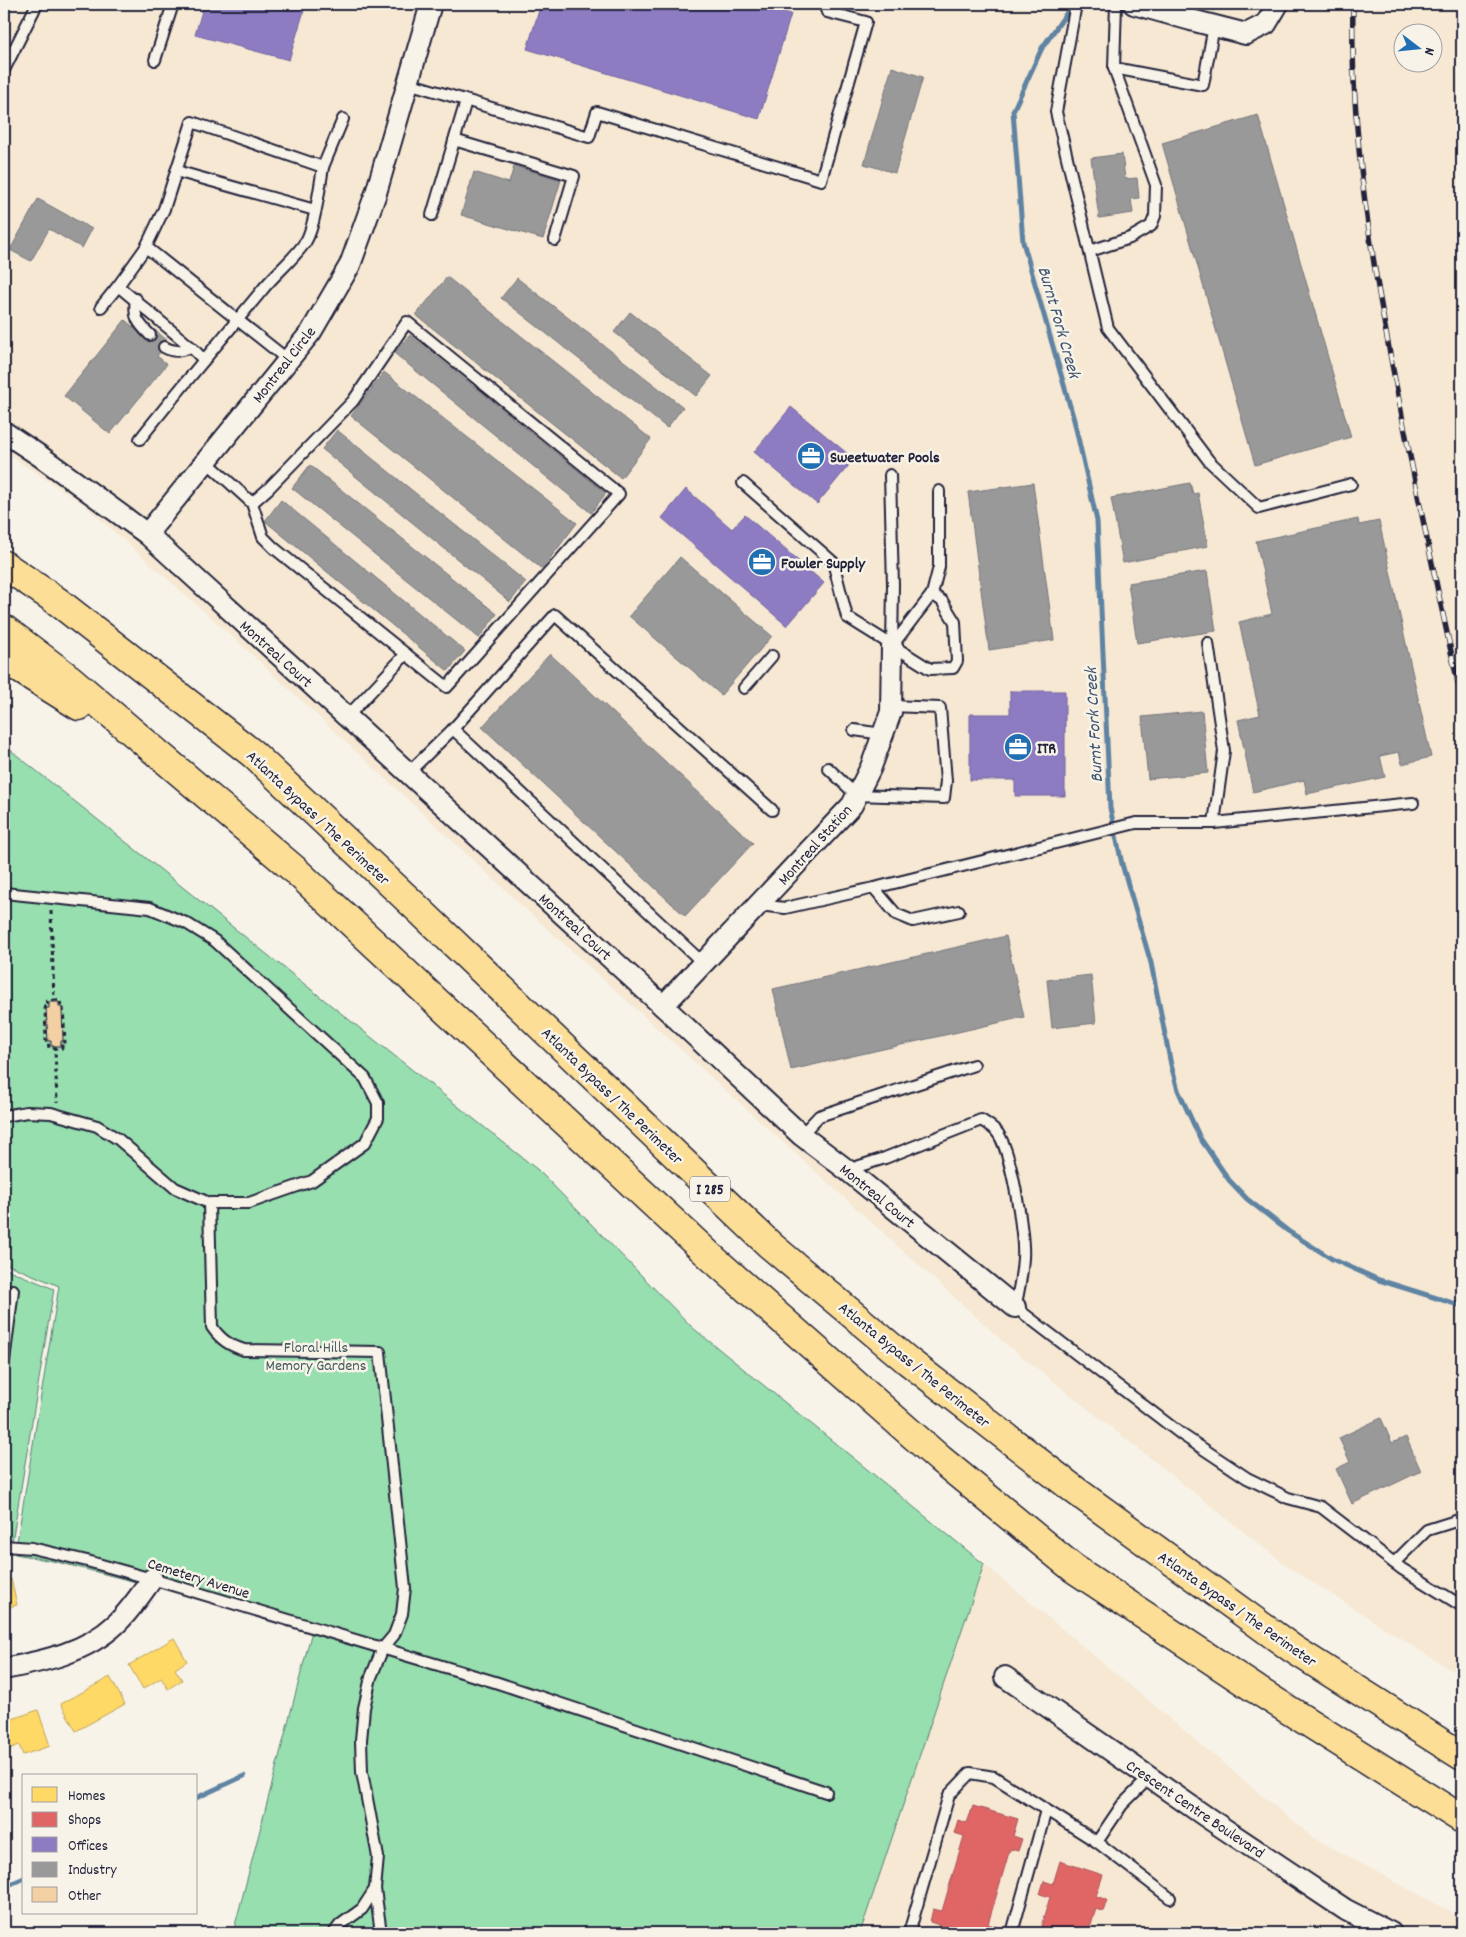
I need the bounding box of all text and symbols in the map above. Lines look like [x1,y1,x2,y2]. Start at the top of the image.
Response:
north arrow [1394,22,1444,72]
text: N [1418,45,1439,57]
water label: Burnt Fork Creek [1030,264,1086,383]
street label: Montreal Circle [248,322,322,409]
office icon: Sweetwater Pools [796,441,826,471]
place label: Sweetwater Pools [830,447,940,470]
office icon: Fowler Supply [747,547,777,577]
place label: Fowler Supply [781,553,867,576]
street label: Montreal Court [234,616,317,694]
water label: Burnt Fork Creek [1080,665,1111,783]
office icon: ITR [1003,732,1033,762]
place label: ITR [1037,738,1056,761]
street label: Atlanta Bypass / The Perimeter [240,746,394,892]
street label: Montreal Station [773,800,858,891]
street label: Montreal Court [533,889,616,967]
street label: Atlanta Bypass / The Perimeter [535,1023,687,1171]
street label: Montreal Court [834,1159,919,1235]
road number: I 285 [690,1176,730,1202]
street label: Atlanta Bypass / The Perimeter [833,1297,994,1434]
park label: Floral Hills Memory Gardens [266,1337,367,1378]
street label: Atlanta Bypass / The Perimeter [1152,1546,1321,1674]
street label: Cemetery Avenue [144,1553,252,1606]
street label: Crescent Centre Boulevard [1121,1755,1269,1865]
legend [22,1774,198,1914]
text: Homes [68,1786,106,1808]
text: Shops [68,1810,101,1832]
text: Offices [68,1836,108,1858]
text: Industry [68,1860,117,1882]
text: Other [68,1886,102,1908]

